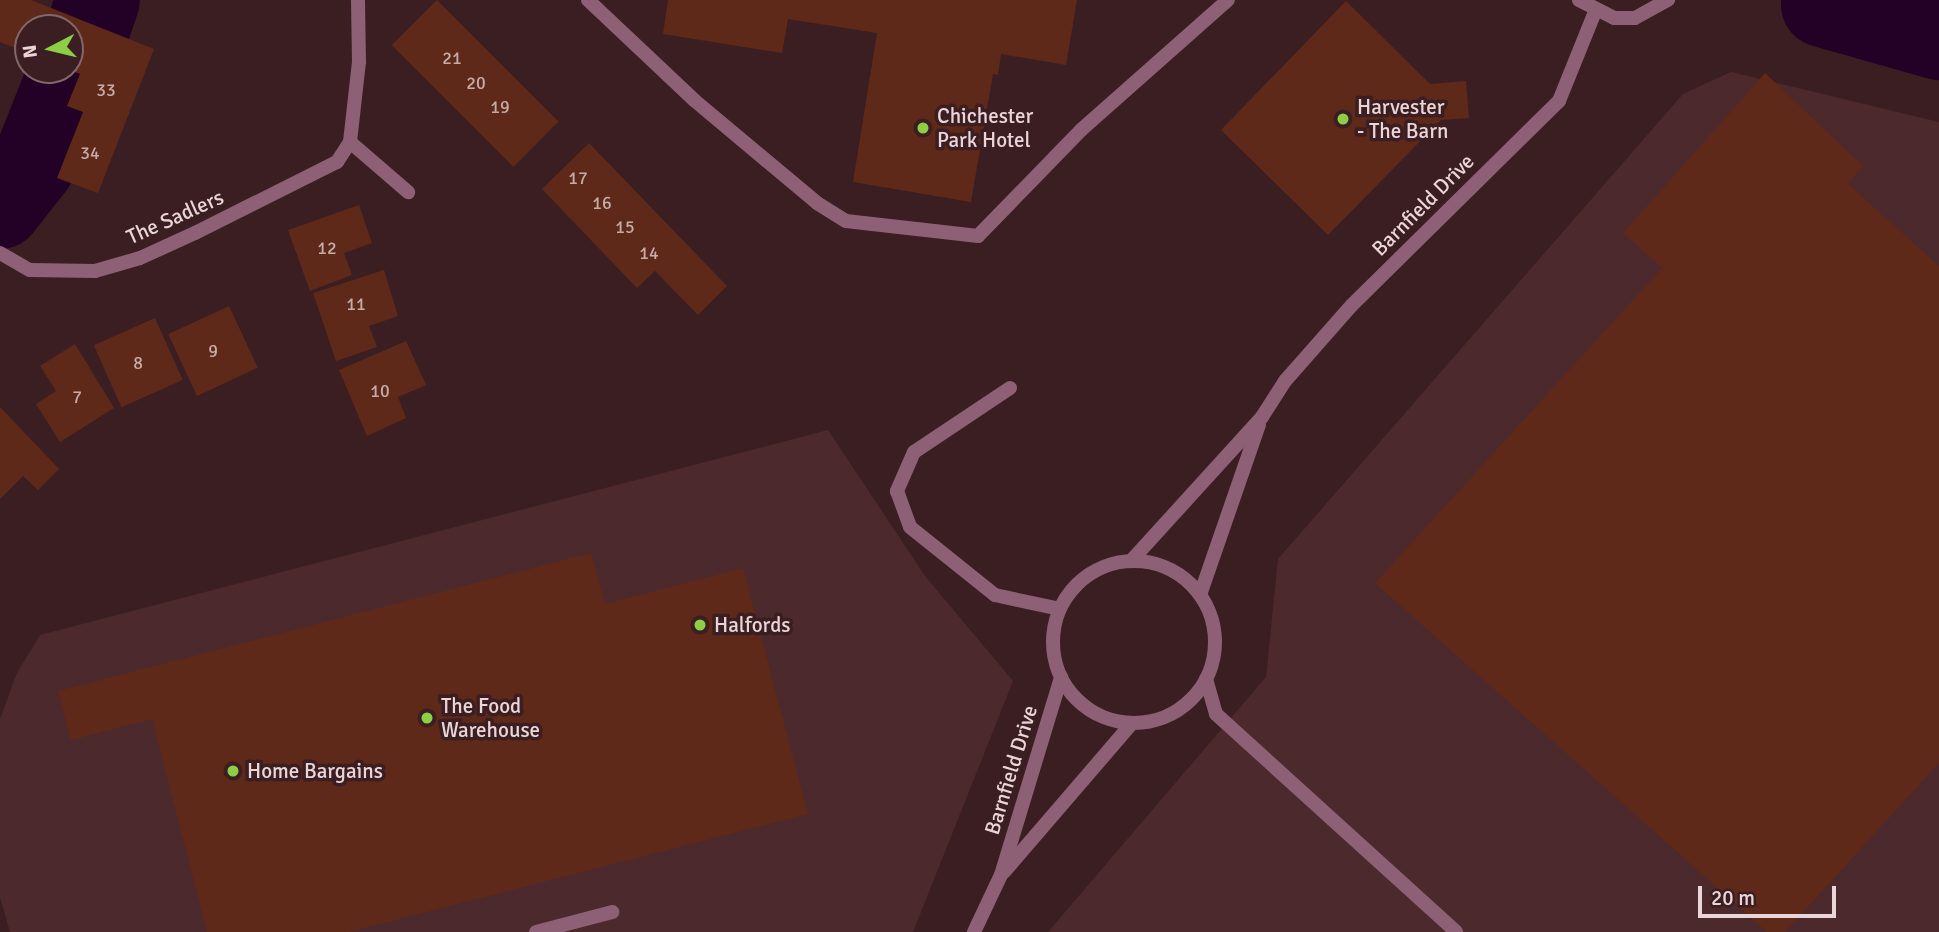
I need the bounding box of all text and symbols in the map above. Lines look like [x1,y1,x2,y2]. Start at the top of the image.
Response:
north arrow [14,14,84,84]
text: N [17,43,43,59]
house number: 21 [442,47,462,69]
house number: 20 [466,72,486,94]
house number: 33 [96,79,116,101]
place label: Harvester - The Barn [1357,94,1448,144]
house number: 19 [490,96,510,118]
place label: Chichester Park Hotel [937,103,1033,153]
marker: Harvester - The Barn [1335,111,1351,127]
marker: Chichester Park Hotel [915,120,931,136]
house number: 34 [80,142,100,164]
street label: Barnfield Drive [1367,149,1479,261]
house number: 17 [568,167,588,189]
street label: The Sadlers [123,184,227,250]
house number: 16 [592,192,612,214]
house number: 15 [615,216,635,238]
house number: 12 [317,237,337,259]
house number: 14 [639,242,659,264]
house number: 11 [346,293,366,315]
house number: 9 [208,340,218,362]
house number: 8 [133,352,143,374]
house number: 10 [370,380,390,402]
house number: 7 [72,386,82,408]
place label: Halfords [714,612,790,638]
marker: Halfords [692,617,708,633]
place label: The Food Warehouse [441,693,540,743]
street label: Barnfield Drive [979,702,1043,838]
marker: The Food Warehouse [419,710,435,726]
place label: Home Bargains [247,758,383,784]
marker: Home Bargains [225,763,241,779]
scale bar [1701,872,1839,916]
text: 20 m [1711,885,1755,911]

